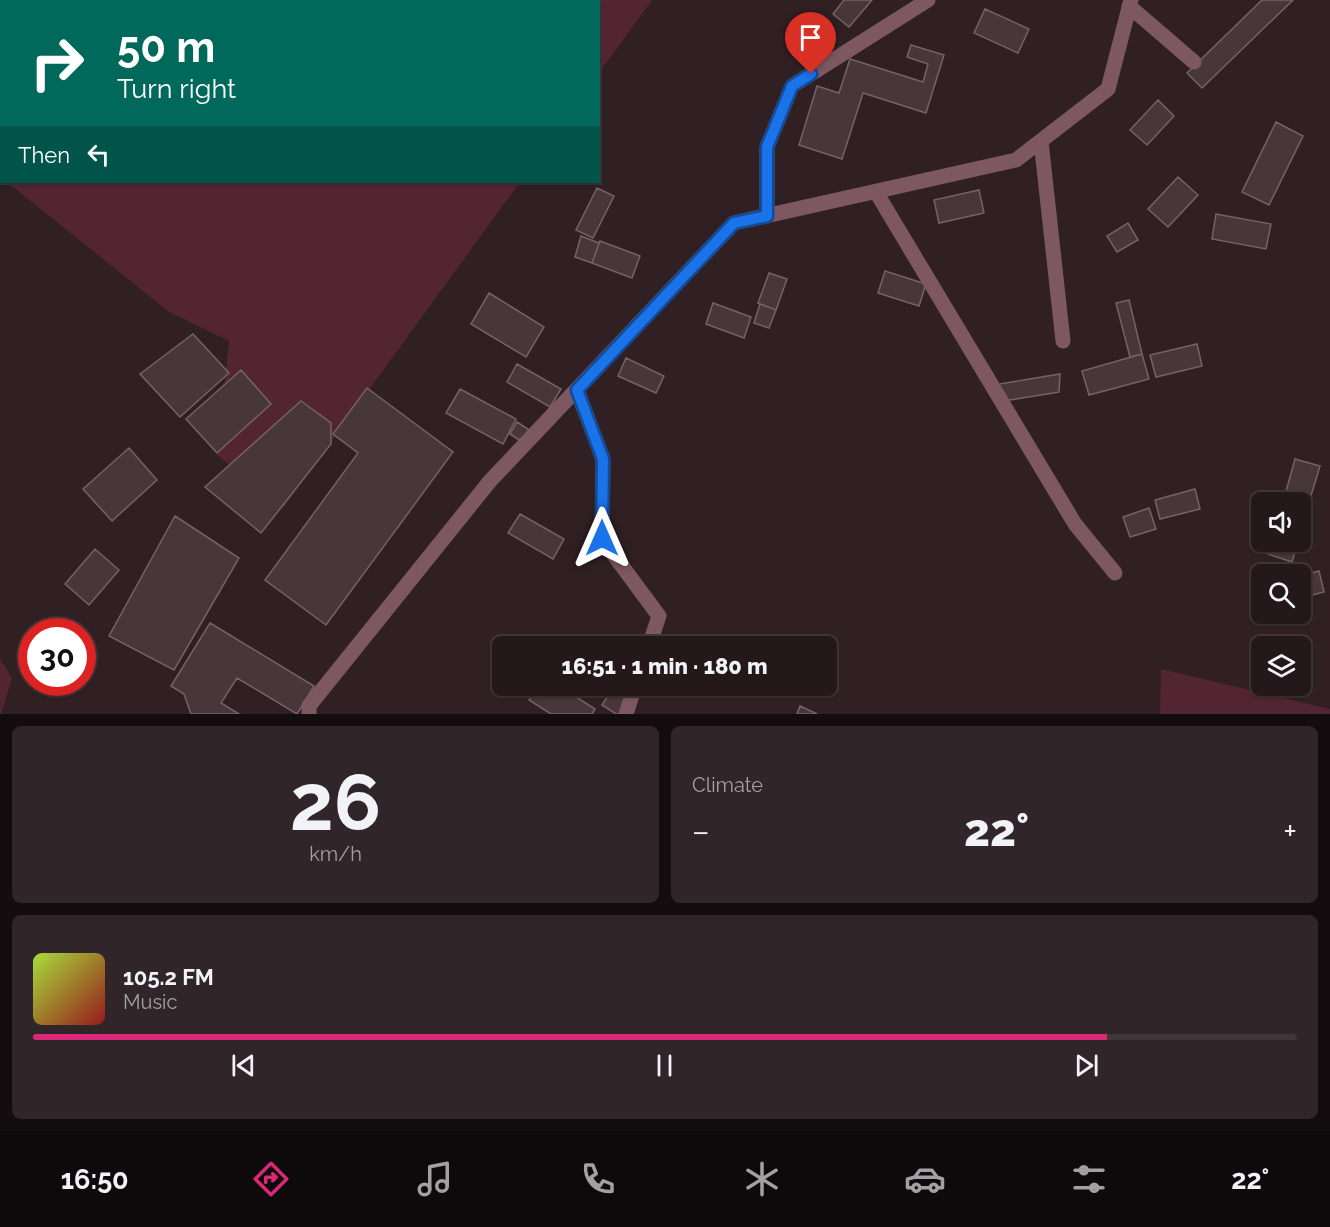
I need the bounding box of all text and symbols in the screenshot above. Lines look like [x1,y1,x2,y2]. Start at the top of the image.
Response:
pin [785,12,836,74]
icon: arrive [794,21,827,54]
text: 50 m [117,23,215,72]
icon: right [18,24,96,102]
text: Turn right [117,73,236,104]
icon: left [82,138,115,171]
text: Then [18,142,70,168]
map controls [1251,492,1311,696]
button: sound [1251,492,1311,552]
position arrow [570,506,634,570]
button: search [1251,564,1311,624]
speed limit sign: 30 [18,618,96,696]
button: layers [1251,636,1311,696]
text: 16:51 · 1 min · 180 m [562,653,767,679]
text: 26 [290,757,381,848]
text: Climate [692,773,763,797]
text: 22° [964,804,1029,857]
text: − [692,812,710,851]
text: + [1283,812,1297,851]
text: km/h [309,842,362,866]
text: 105.2 FM [123,964,214,990]
text: Music [123,990,177,1014]
icon: previous [227,1049,260,1082]
icon: pause [648,1049,681,1082]
icon: next [1070,1049,1103,1082]
icon: directions [250,1158,292,1200]
icon: music [414,1158,456,1200]
icon: phone [577,1158,619,1200]
icon: climate [741,1158,783,1200]
icon: car [904,1158,946,1200]
icon: filters [1068,1158,1110,1200]
text: 16:50 [61,1164,129,1195]
text: 22° [1231,1164,1269,1195]

